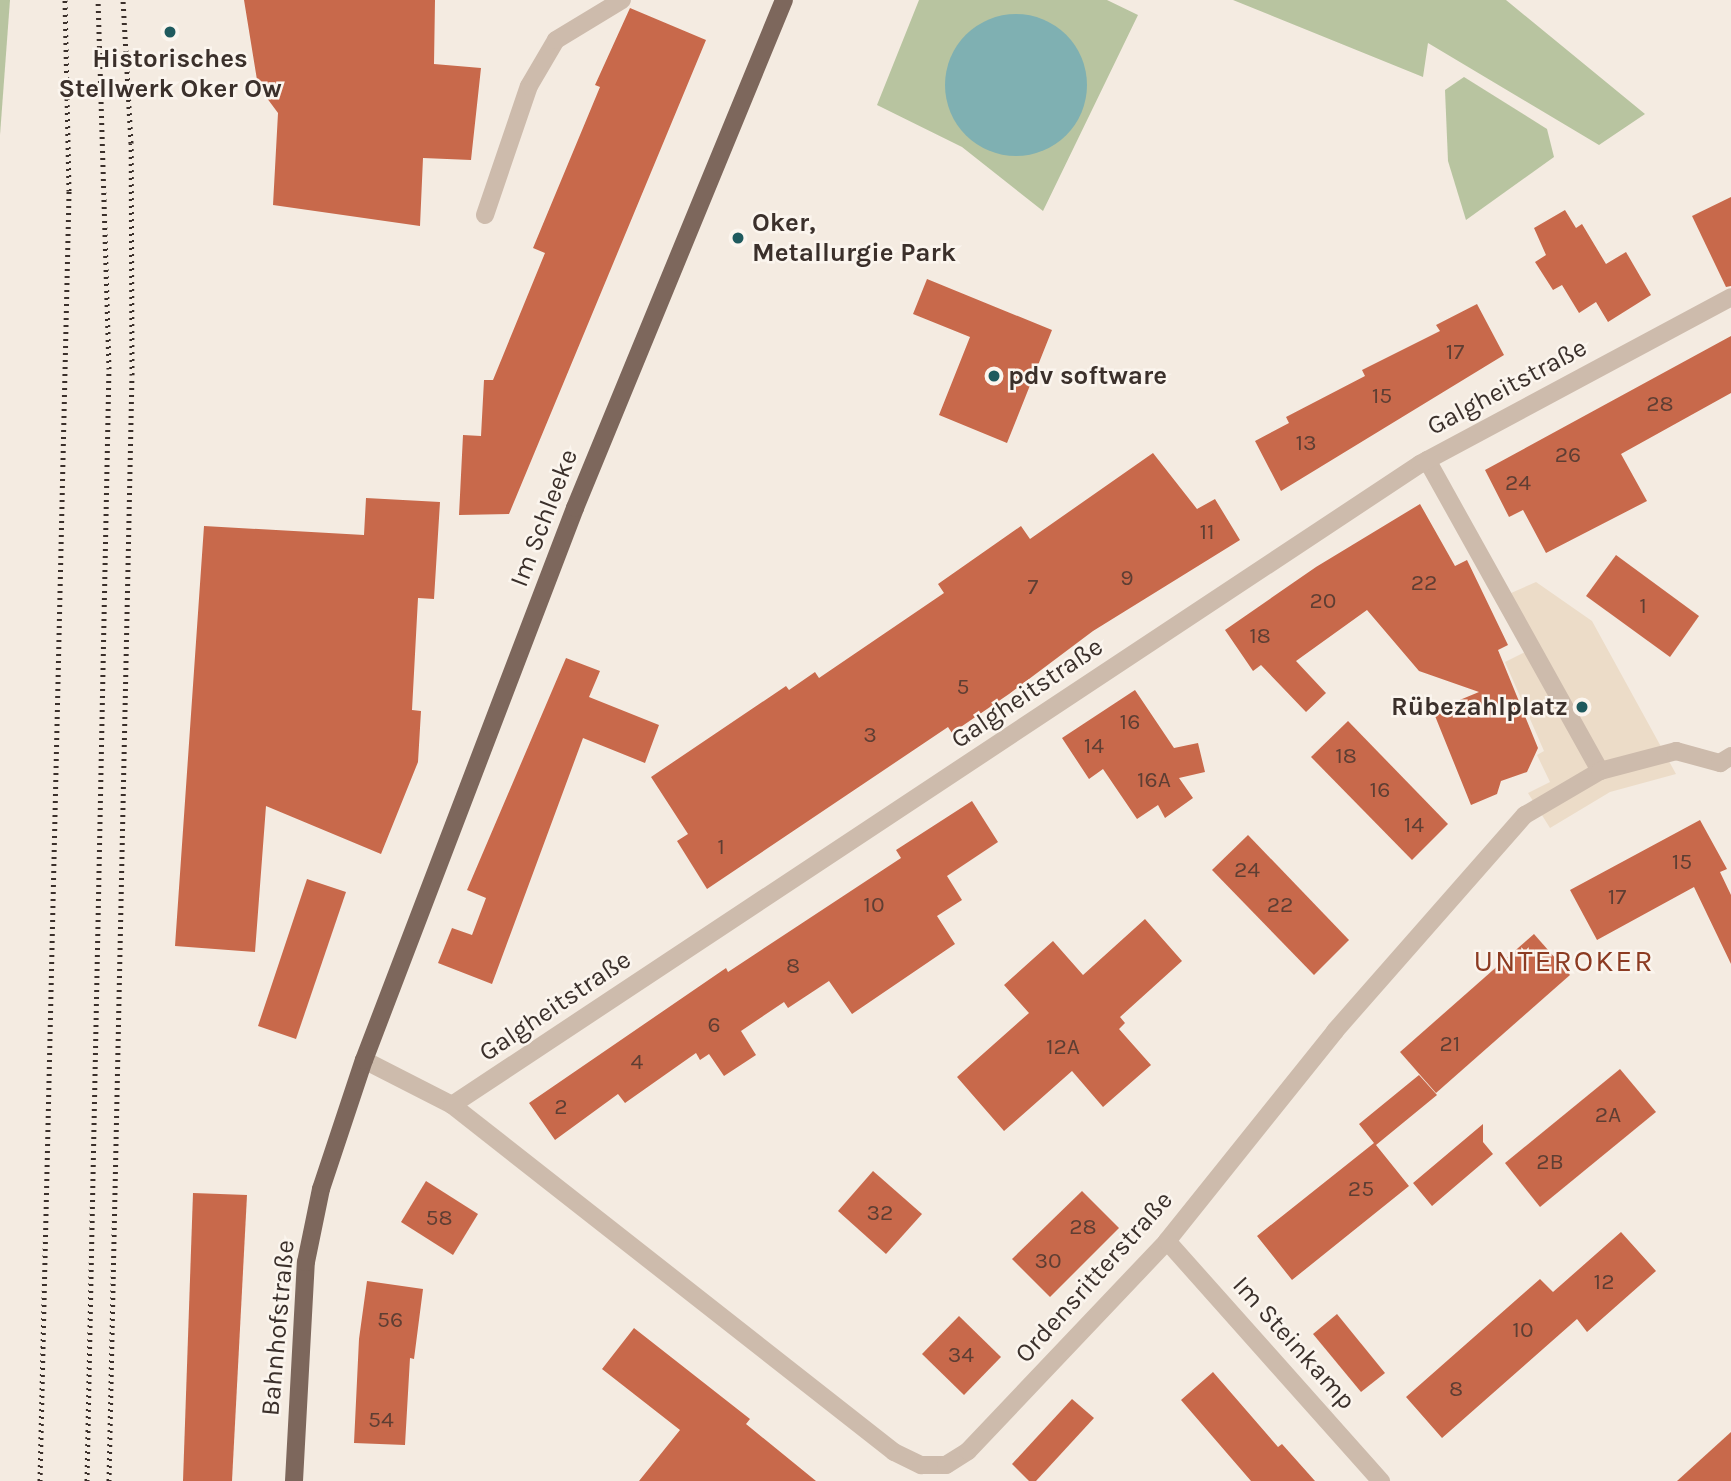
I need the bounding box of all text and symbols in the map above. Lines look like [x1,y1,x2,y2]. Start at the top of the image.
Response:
marker: Historisches Stellwerk Oker Ow [162,24,178,40]
place label: Historisches Stellwerk Oker Ow [58,43,282,104]
place label: Oker, Metallurgie Park [752,207,956,268]
marker: Oker, Metallurgie Park [730,230,746,246]
street label: Galgheitstraße [1422,332,1592,442]
house number: 17 [1446,338,1464,366]
place label: pdv software [1008,360,1167,392]
marker: pdv software [986,368,1002,384]
house number: 15 [1372,382,1392,410]
house number: 28 [1646,390,1674,418]
house number: 13 [1295,429,1317,457]
house number: 26 [1555,441,1581,469]
street label: Im Schleeke [504,445,584,591]
house number: 24 [1505,469,1531,497]
house number: 11 [1199,518,1215,546]
house number: 9 [1120,564,1134,592]
house number: 22 [1411,569,1437,597]
house number: 7 [1028,573,1038,601]
house number: 20 [1310,587,1336,615]
house number: 1 [1639,592,1647,620]
house number: 18 [1249,622,1271,650]
street label: Galgheitstraße [945,631,1109,755]
house number: 5 [957,673,969,701]
place label: Rübezahlplatz [1391,691,1568,723]
marker: Rübezahlplatz [1574,699,1590,715]
house number: 16 [1120,708,1140,736]
house number: 3 [863,721,877,749]
house number: 14 [1084,732,1104,760]
house number: 18 [1335,742,1357,770]
house number: 16A [1137,766,1171,794]
house number: 16 [1370,776,1390,804]
house number: 14 [1404,811,1424,839]
house number: 1 [717,833,725,861]
house number: 15 [1672,848,1692,876]
house number: 24 [1234,856,1260,884]
house number: 17 [1608,883,1626,911]
house number: 10 [863,891,885,919]
house number: 22 [1267,891,1293,919]
district label: UNTEROKER [1475,943,1653,979]
street label: Galgheitstraße [473,944,637,1068]
house number: 8 [786,952,800,980]
house number: 6 [707,1011,721,1039]
house number: 21 [1440,1030,1460,1058]
house number: 12A [1046,1033,1080,1061]
house number: 4 [631,1048,643,1076]
house number: 2 [554,1093,568,1121]
house number: 2A [1595,1101,1621,1129]
house number: 2B [1536,1148,1564,1176]
house number: 25 [1348,1175,1374,1203]
street label: Ordensritterstraße [1009,1185,1179,1369]
house number: 32 [867,1199,893,1227]
house number: 58 [425,1204,453,1232]
house number: 28 [1069,1213,1097,1241]
street label: Bahnhofstraße [255,1239,301,1417]
house number: 30 [1034,1247,1062,1275]
house number: 12 [1594,1268,1614,1296]
street label: Im Steinkamp [1226,1270,1362,1416]
house number: 56 [377,1306,403,1334]
house number: 10 [1512,1316,1534,1344]
house number: 34 [948,1341,974,1369]
house number: 8 [1449,1375,1463,1403]
house number: 54 [368,1406,394,1434]

